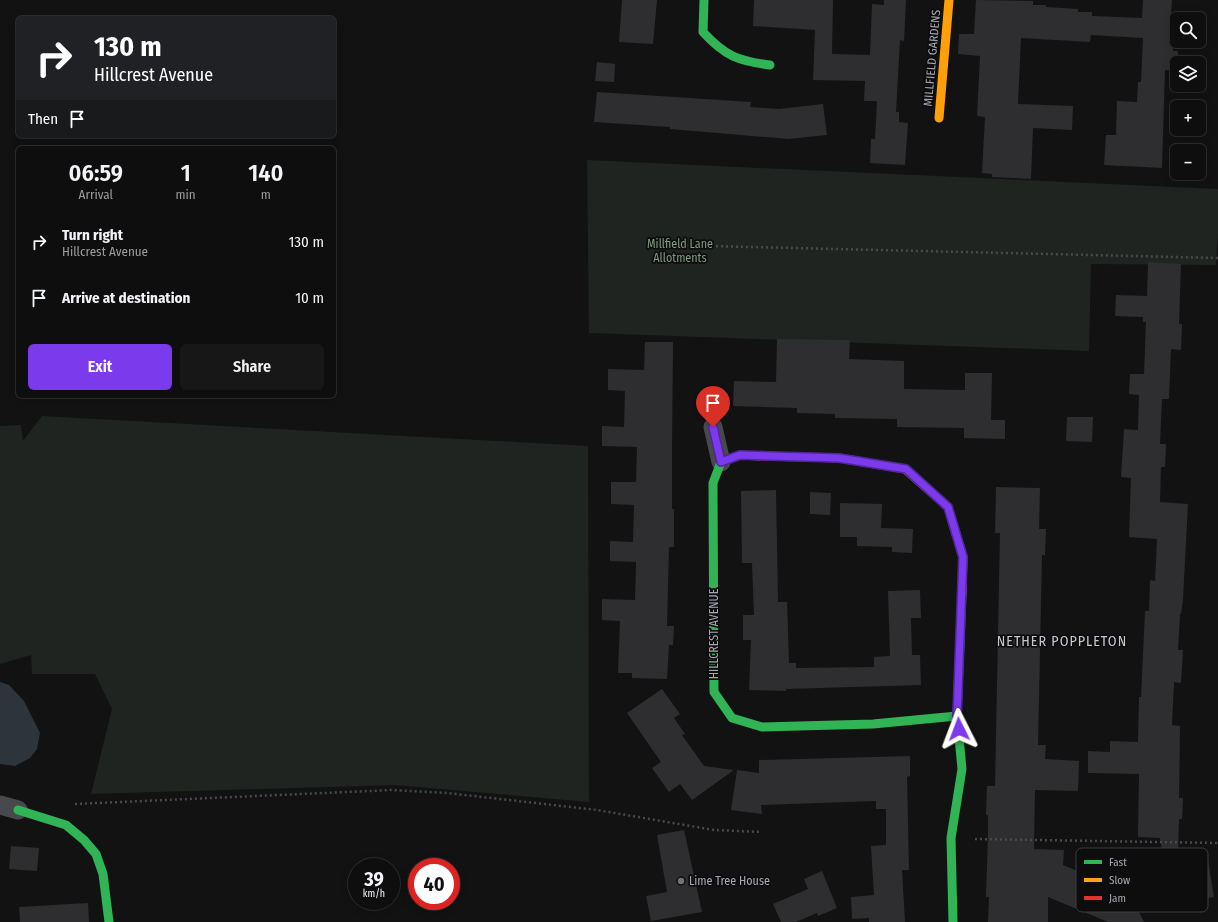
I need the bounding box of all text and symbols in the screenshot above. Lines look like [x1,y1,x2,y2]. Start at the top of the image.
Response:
street label: MILLFIELD GARDENS [921,9,943,107]
map controls [1170,12,1206,180]
button: search [1170,12,1206,48]
text: 130 m [94,30,162,63]
icon: right [28,32,80,84]
button: layers [1170,56,1206,92]
text: Hillcrest Avenue [94,64,213,86]
button: + [1170,100,1206,136]
icon: arrive [66,108,88,130]
text: Then [28,110,58,128]
button: − [1170,144,1206,180]
text: 06:59 [69,159,123,187]
text: 1 [181,159,191,187]
text: 140 [248,159,283,187]
text: Arrival [79,187,113,202]
text: min [176,187,196,202]
text: m [261,187,271,202]
text: Turn right [62,226,123,244]
icon: right [28,231,50,253]
text: 130 m [289,233,324,251]
park label: Millfield Lane Allotments [647,237,713,265]
text: Hillcrest Avenue [62,244,148,259]
icon: arrive [28,287,50,309]
text: Arrive at destination [62,289,190,307]
text: 10 m [295,289,324,307]
button: Exit [28,344,172,390]
button: Share [180,344,324,390]
pin [696,386,730,427]
icon: arrive [702,392,724,414]
street label: HILLCREST AVENUE [707,588,721,679]
district label: NETHER POPPLETON [997,633,1127,650]
position arrow [938,708,980,750]
legend [1076,848,1208,912]
text: Fast [1109,856,1127,869]
speed limit sign: 40 [408,858,460,910]
text: 39 [364,867,384,891]
place label: Lime Tree House [689,874,770,888]
text: Slow [1109,874,1130,887]
marker: Lime Tree House [676,876,686,886]
text: km/h [363,888,385,900]
text: Jam [1109,892,1126,905]

